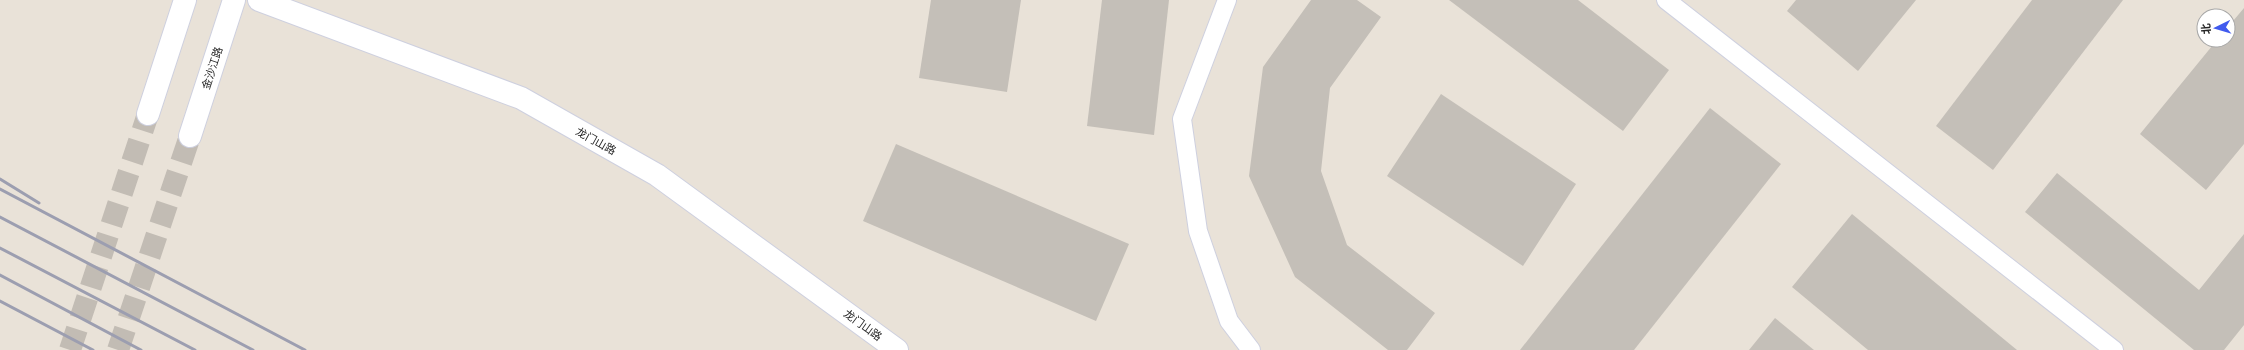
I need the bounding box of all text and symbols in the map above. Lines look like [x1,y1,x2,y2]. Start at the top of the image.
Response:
north arrow [2196,8,2236,48]
text: 北 [2199,23,2213,35]
street label: 金沙江路 [199,45,225,91]
street label: 龙门山路 [573,124,619,158]
street label: 龙门山路 [841,306,885,344]

